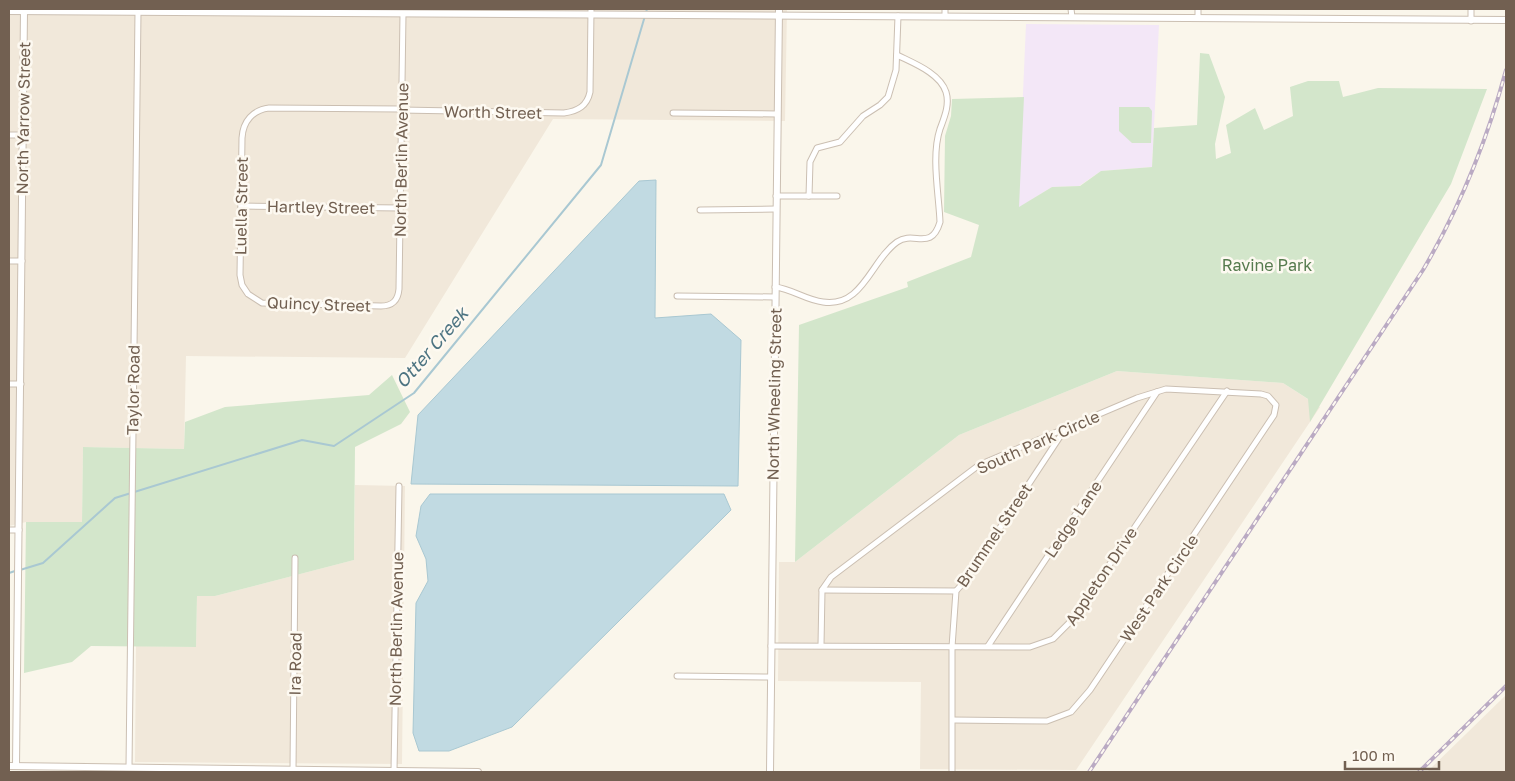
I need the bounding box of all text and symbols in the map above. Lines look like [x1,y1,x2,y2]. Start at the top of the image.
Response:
street label: North Yarrow Street [12,42,34,194]
street label: North Berlin Avenue [390,83,412,237]
street label: Worth Street [444,101,542,123]
street label: Luella Street [230,157,252,255]
street label: Hartley Street [267,196,375,218]
park label: Ravine Park [1222,255,1312,275]
street label: Quincy Street [266,292,372,316]
water label: Otter Creek [390,301,473,392]
street label: North Wheeling Street [762,307,786,481]
street label: Taylor Road [122,345,144,435]
street label: South Park Circle [973,406,1103,478]
street label: Ledge Lane [1040,477,1106,561]
street label: Brummel Street [952,479,1036,591]
street label: Appleton Drive [1061,523,1141,629]
street label: West Park Circle [1116,530,1202,646]
street label: North Berlin Avenue [385,552,407,706]
street label: Ira Road [284,632,306,696]
scale bar [1345,738,1439,770]
text: 100 m [1352,746,1395,764]

